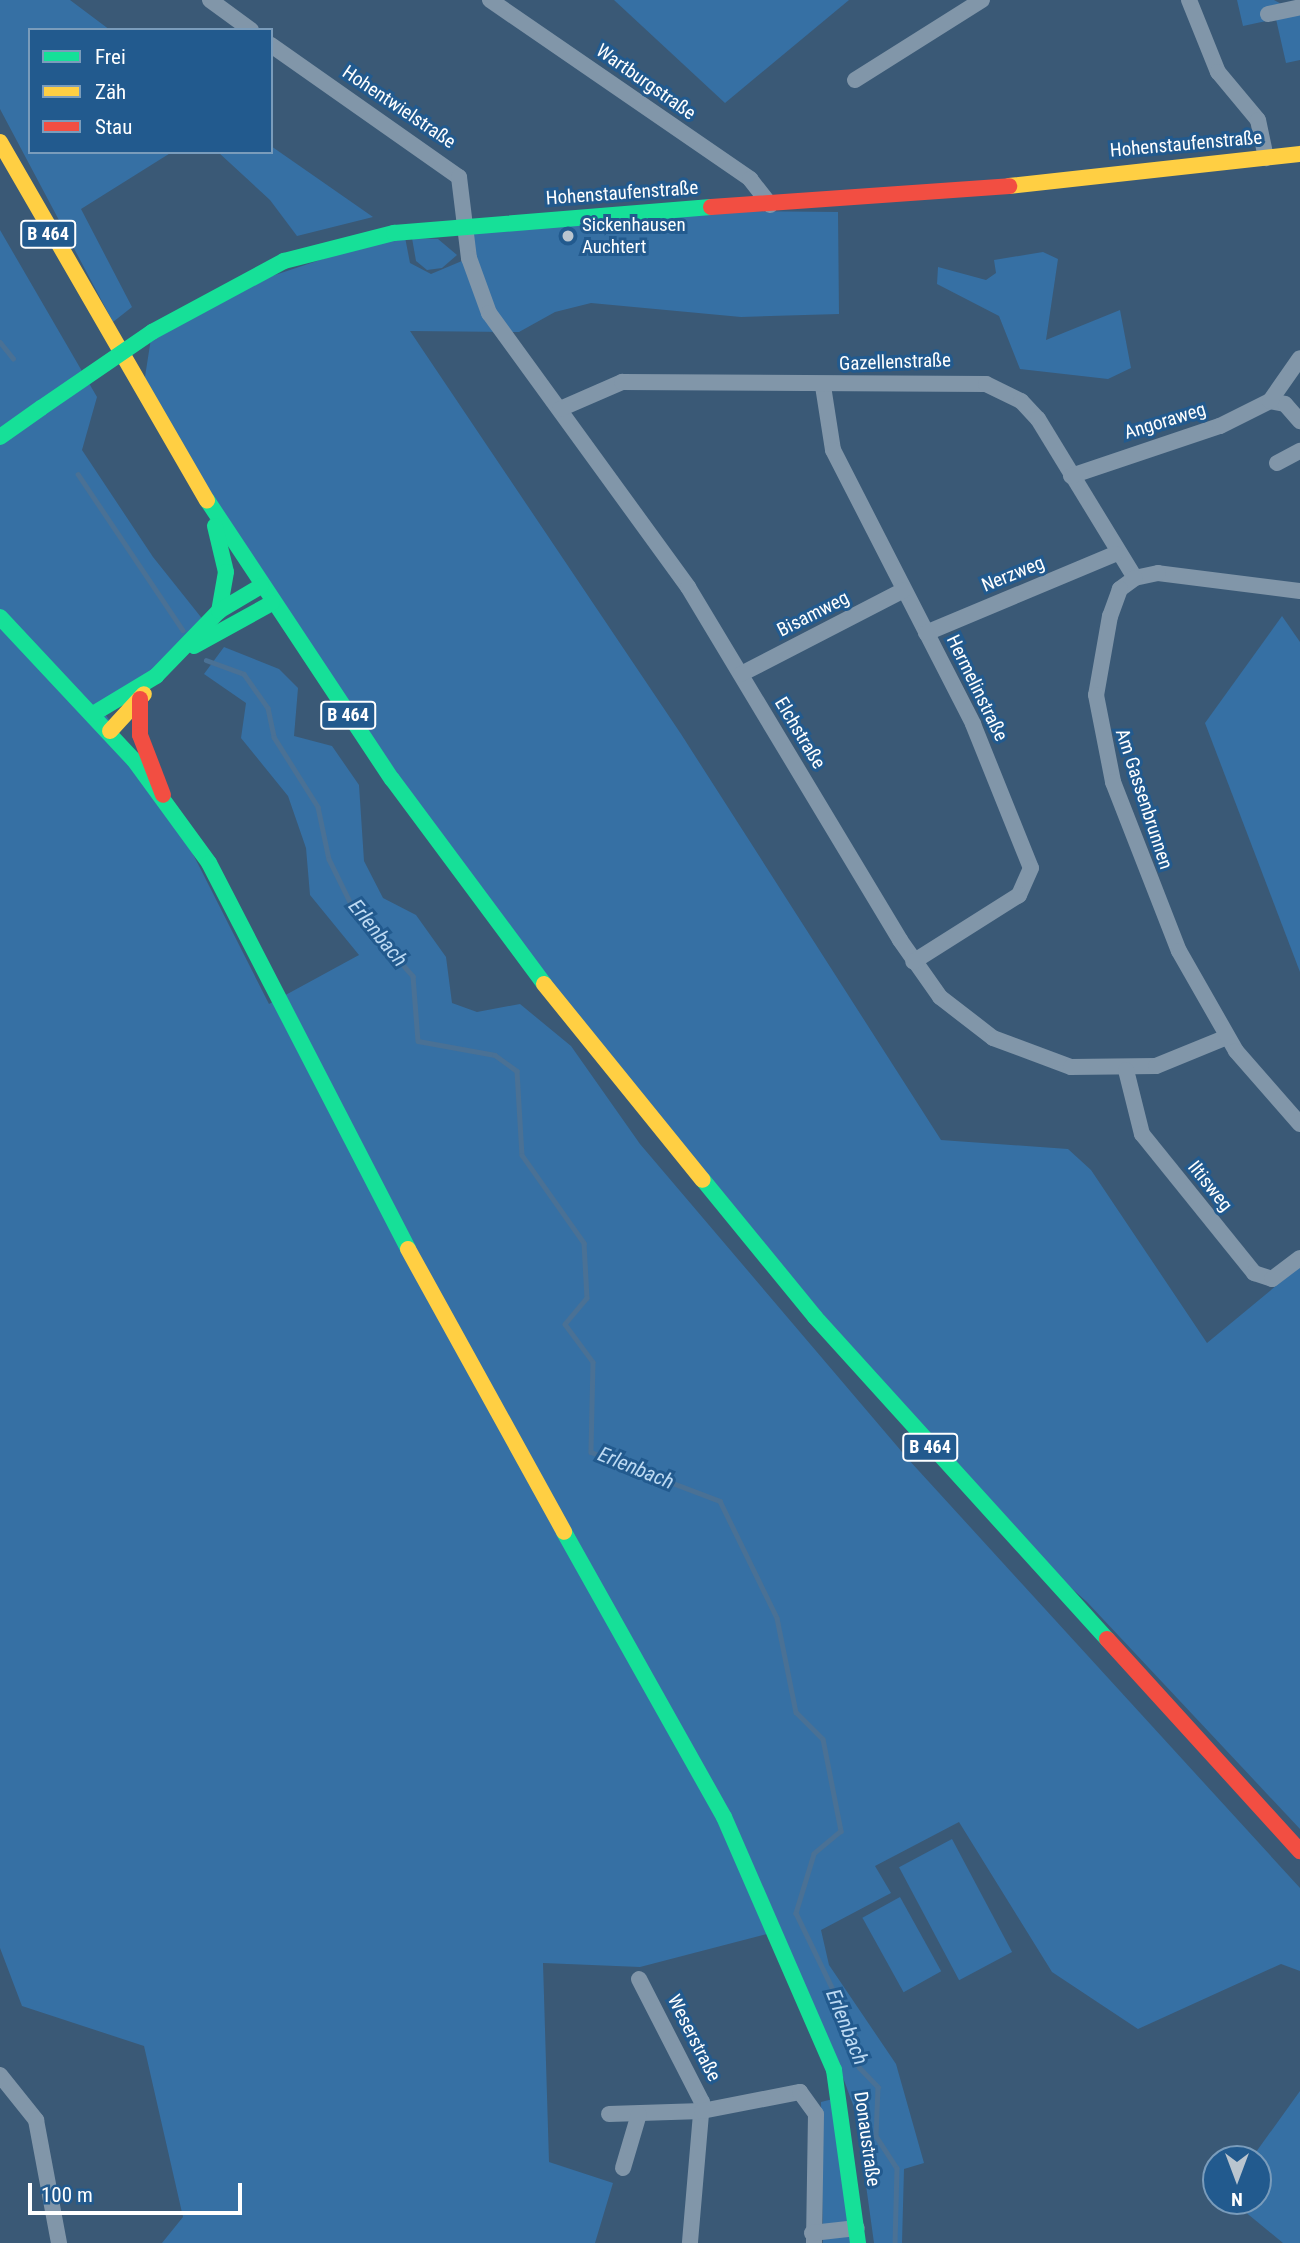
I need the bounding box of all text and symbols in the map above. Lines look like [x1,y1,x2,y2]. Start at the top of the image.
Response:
legend [28,28,273,154]
street label: Wartburgstraße [592,39,700,125]
text: Frei [95,45,126,69]
street label: Hohentwielstraße [338,61,460,153]
text: Zäh [95,80,126,104]
text: Stau [95,115,132,139]
street label: Hohenstaufenstraße [1109,126,1263,162]
street label: Hohenstaufenstraße [545,176,699,210]
place label: Sickenhausen Auchtert [582,214,686,258]
road number: B 464 [20,220,76,248]
marker: Sickenhausen Auchtert [560,228,576,244]
street label: Gazellenstraße [839,349,951,375]
street label: Angoraweg [1121,398,1209,444]
street label: Nerzweg [978,551,1048,597]
street label: Bisamweg [773,586,853,642]
street label: Hermelinstraße [941,631,1013,745]
street label: Elchstraße [770,693,830,773]
road number: B 464 [320,700,376,730]
street label: Am Gassenbrunnen [1111,726,1177,872]
water label: Erlenbach [343,894,413,972]
street label: Iltisweg [1183,1156,1237,1216]
road number: B 464 [902,1432,958,1462]
water label: Erlenbach [594,1441,678,1495]
water label: Erlenbach [820,1985,874,2069]
street label: Weserstraße [662,1991,726,2085]
street label: Donaustraße [849,2090,885,2188]
north arrow [1202,2145,1272,2215]
scale bar [32,2170,245,2214]
text: 100 m [41,2183,93,2207]
text: N [1231,2188,1243,2211]

